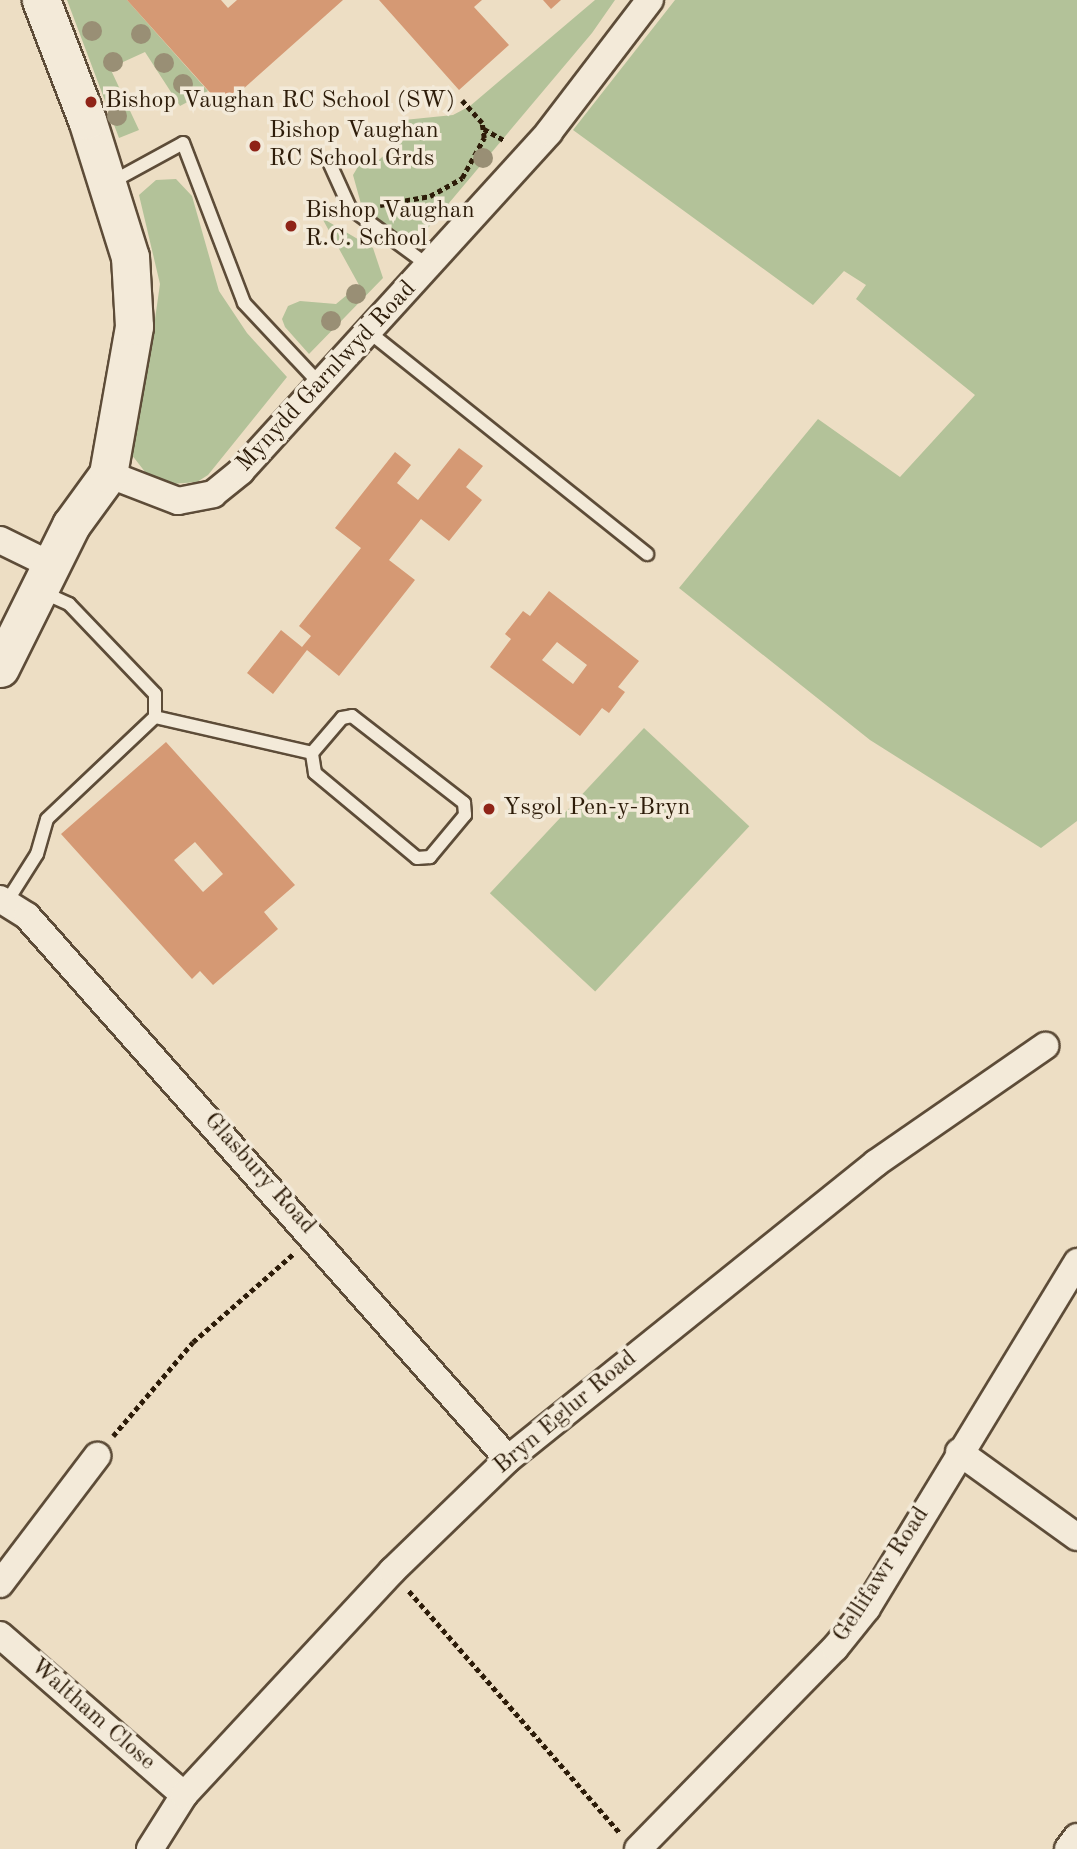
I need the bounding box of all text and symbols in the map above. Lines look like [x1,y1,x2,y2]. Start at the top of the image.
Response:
place label: Bishop Vaughan RC School (SW) [105,88,455,116]
marker: Bishop Vaughan RC School (SW) [83,94,99,110]
place label: Bishop Vaughan RC School Grds [269,118,439,174]
marker: Bishop Vaughan RC School Grds [247,138,263,154]
place label: Bishop Vaughan R.C. School [305,198,475,254]
marker: Bishop Vaughan R.C. School [283,218,299,234]
street label: Mynydd Garnlwyd Road [231,276,423,478]
place label: Ysgol Pen-y-Bryn [503,795,691,823]
marker: Ysgol Pen-y-Bryn [481,801,497,817]
street label: Glasbury Road [197,1107,321,1241]
street label: Bryn Eglur Road [489,1345,643,1481]
street label: Gellifawr Road [828,1502,936,1648]
street label: Waltham Close [23,1653,161,1777]

